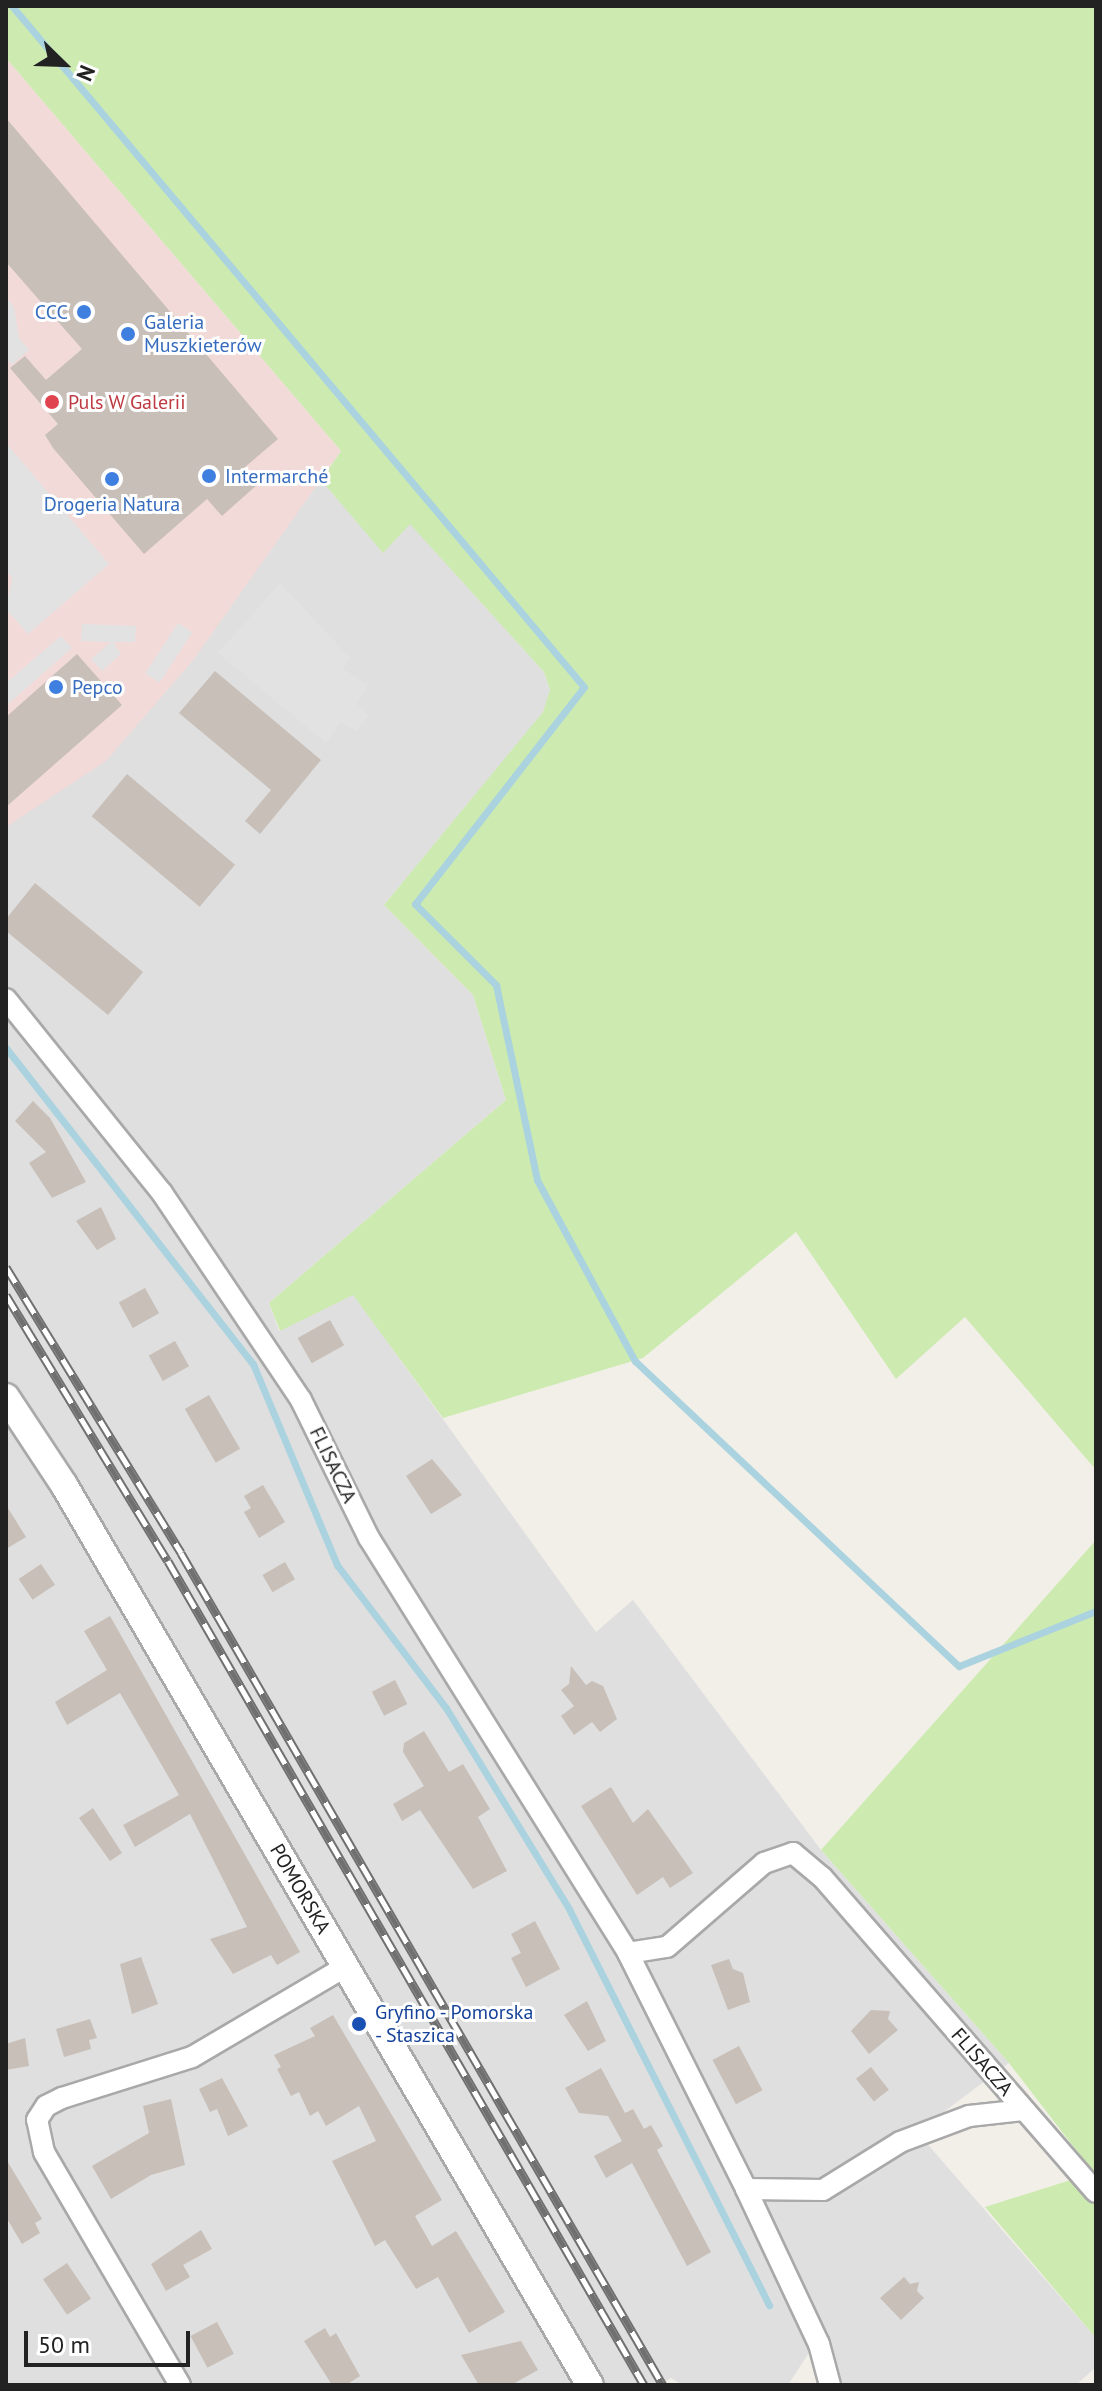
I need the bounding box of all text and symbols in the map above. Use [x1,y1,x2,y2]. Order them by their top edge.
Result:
north arrow [24,24,104,104]
text: N [70,61,102,86]
place label: CCC [35,300,68,324]
marker: CCC [75,303,93,321]
place label: Galeria Muszkieterów [144,310,262,357]
marker: Galeria Muszkieterów [119,325,137,343]
place label: Puls W Galerii [68,390,186,414]
marker: Puls W Galerii [43,393,61,411]
place label: Intermarché [225,464,328,488]
marker: Intermarché [200,467,218,485]
marker: Drogeria Natura [103,470,121,488]
place label: Drogeria Natura [44,492,180,516]
place label: Pepco [72,675,123,699]
marker: Pepco [47,678,65,696]
street label: FLISACZA [304,1423,362,1507]
street label: POMORSKA [265,1840,335,1938]
place label: Gryfino - Pomorska - Staszica [375,2000,537,2047]
marker: Gryfino - Pomorska - Staszica [350,2015,368,2033]
street label: FLISACZA [946,2023,1018,2101]
scale bar [28,2315,194,2365]
text: 50 m [38,2329,90,2360]

